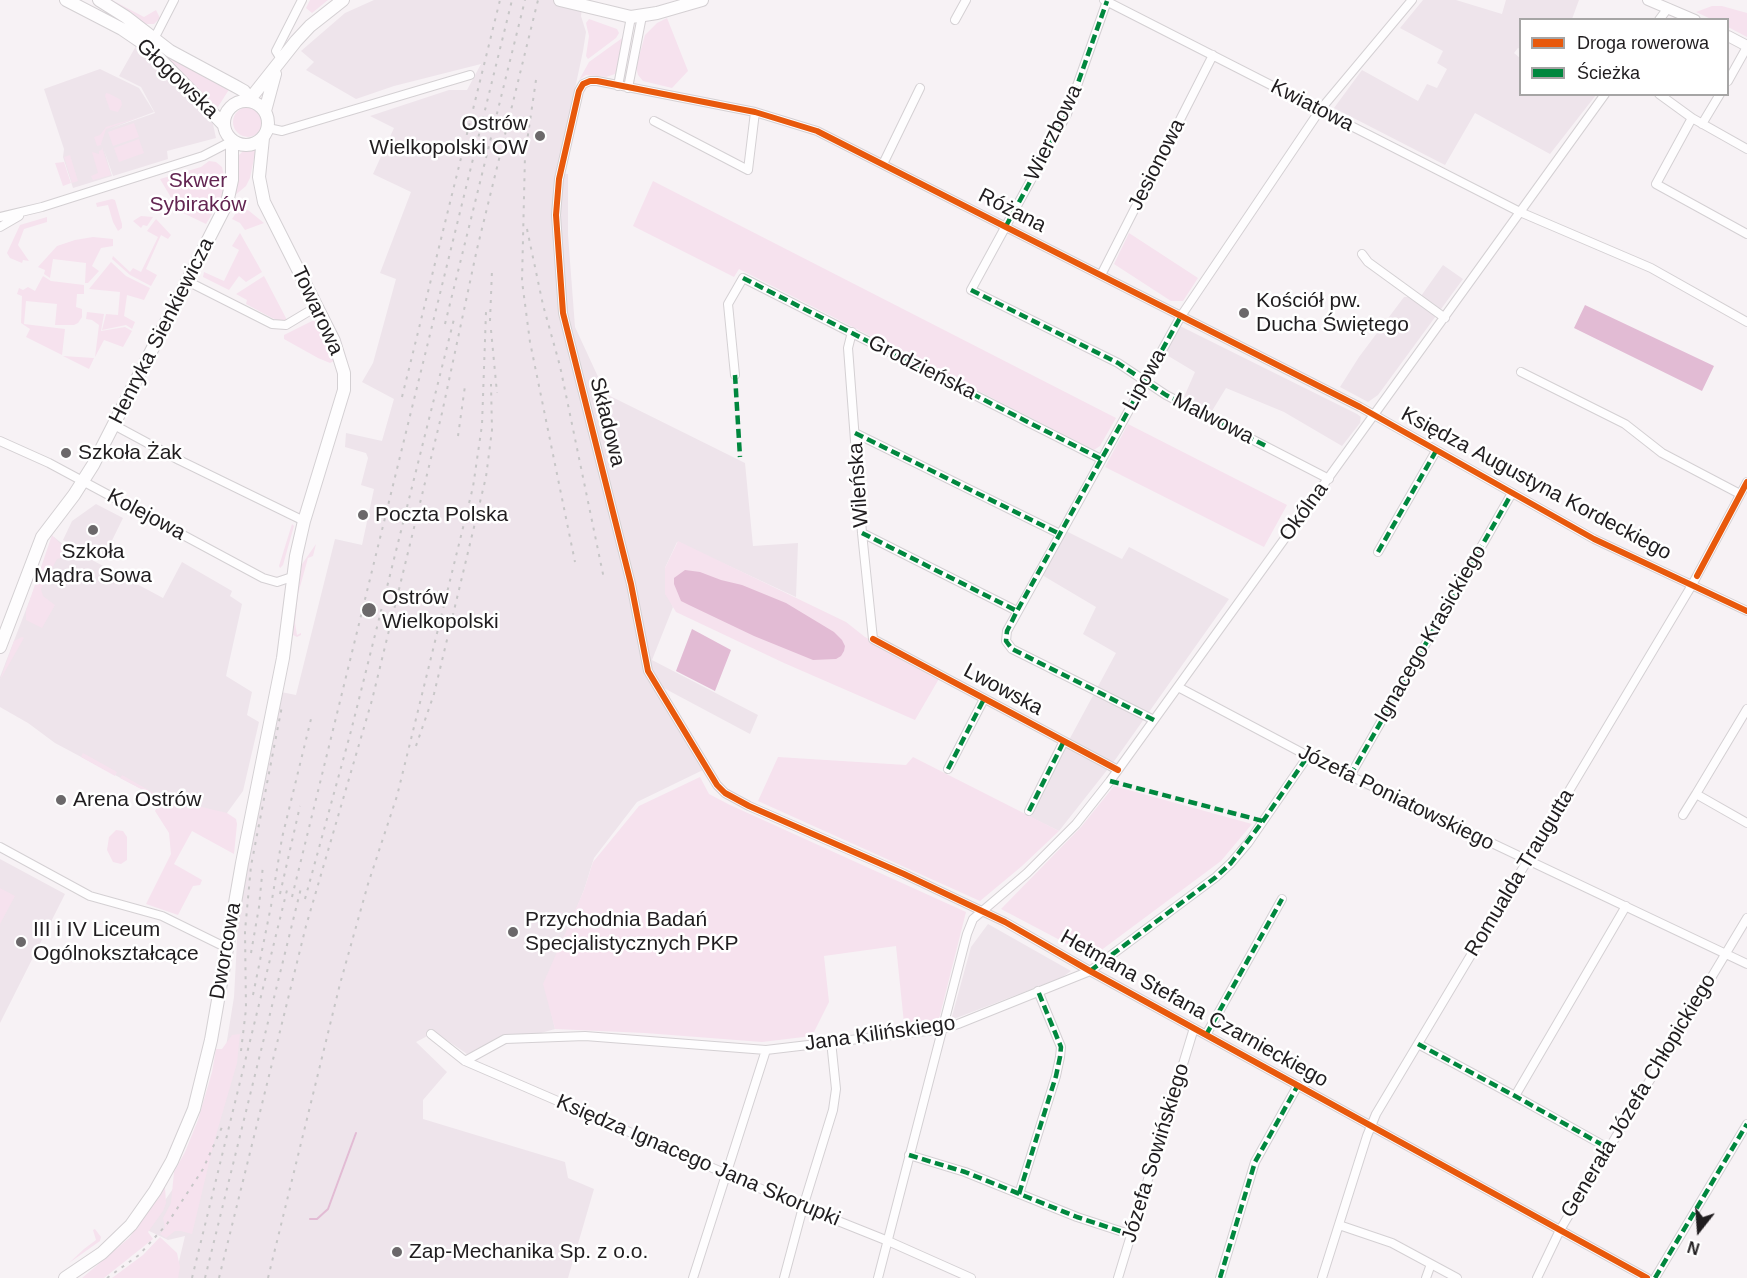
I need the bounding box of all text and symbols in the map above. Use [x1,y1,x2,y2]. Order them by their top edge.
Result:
legend [1519,18,1729,96]
text: Droga rowerowa [1577,33,1709,53]
street label: Głogowska [131,34,223,124]
text: Ścieżka [1577,63,1640,83]
street label: Kwiatowa [1266,74,1358,138]
street label: Wierzbowa [1020,81,1088,185]
place label: Ostrów Wielkopolski OW [369,111,528,161]
street label: Jesionowa [1123,115,1191,215]
marker: Ostrów Wielkopolski OW [533,129,547,143]
park label: Skwer Sybiraków [150,168,246,218]
street label: Różana [974,183,1050,239]
street label: Henryka Sienkiewicza [104,234,220,428]
street label: Towarowa [286,263,348,359]
place label: Kościół pw. Ducha Świętego [1256,288,1409,338]
marker: Kościół pw. Ducha Świętego [1237,306,1251,320]
street label: Grodzieńska [864,330,980,406]
street label: Lipowa [1118,345,1172,415]
street label: Składowa [584,375,630,469]
street label: Malwowa [1168,388,1258,450]
street label: Księdza Augustyna Kordeckiego [1397,402,1675,566]
place label: Szkoła Żak [78,440,182,466]
street label: Wileńska [843,442,875,528]
marker: Szkoła Żak [59,446,73,460]
street label: Okólna [1274,478,1334,546]
street label: Kolejowa [102,484,190,546]
place label: Poczta Polska [375,502,508,528]
marker: Poczta Polska [356,508,370,522]
marker: Szkoła Mądra Sowa [86,523,100,537]
place label: Szkoła Mądra Sowa [34,539,152,589]
street label: Ignacego Krasickiego [1370,541,1492,727]
place label: Ostrów Wielkopolski [382,585,499,635]
marker: Ostrów Wielkopolski [360,601,378,619]
street label: Lwowska [959,659,1047,721]
street label: Józefa Poniatowskiego [1294,740,1498,856]
street label: Romualda Traugutta [1460,785,1580,961]
place label: Arena Ostrów [73,787,201,813]
marker: Arena Ostrów [54,793,68,807]
street label: Dworcowa [205,901,247,1001]
place label: Przychodnia Badań Specjalistycznych PKP [525,907,739,957]
place label: III i IV Liceum Ogólnokształcące [33,917,199,967]
marker: Przychodnia Badań Specjalistycznych PKP [506,925,520,939]
street label: Hetmana Stefana Czarnieckiego [1056,925,1332,1093]
marker: III i IV Liceum Ogólnokształcące [14,935,28,949]
street label: Generała Józefa Chłopickiego [1556,969,1722,1223]
street label: Jana Kilińskiego [803,1011,957,1057]
street label: Józefa Sowińskiego [1117,1061,1195,1245]
street label: Księdza Ignacego Jana Skorupki [552,1090,844,1232]
north arrow [1669,1200,1729,1260]
text: N [1686,1238,1702,1258]
place label: Zap-Mechanika Sp. z o.o. [409,1239,648,1265]
marker: Zap-Mechanika Sp. z o.o. [390,1245,404,1259]

